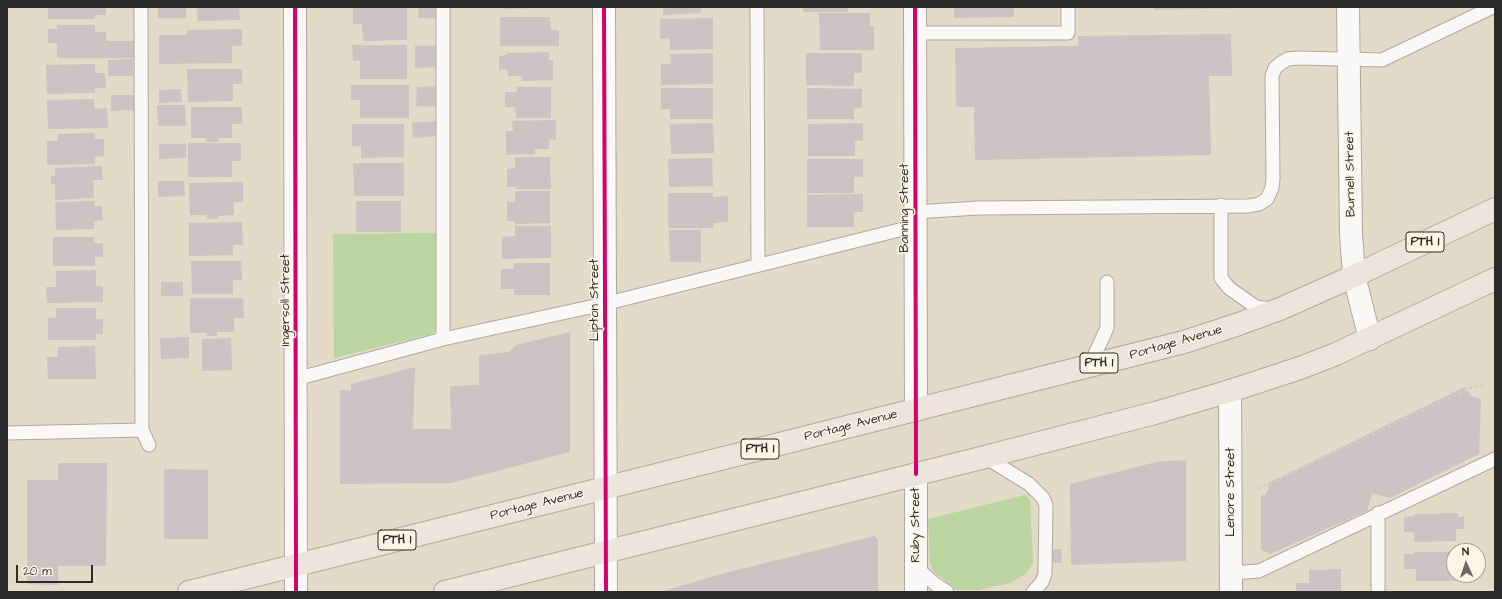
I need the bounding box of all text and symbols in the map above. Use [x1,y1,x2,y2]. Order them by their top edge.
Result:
street label: Burnell Street [1342,131,1360,217]
street label: Banning Street [897,163,913,253]
road number: PTH 1 [1406,232,1444,252]
street label: Ingersoll Street [278,254,294,346]
street label: Lipton Street [587,259,603,341]
street label: Portage Avenue [1128,322,1224,364]
road number: PTH 1 [1080,353,1118,373]
street label: Portage Avenue [803,407,899,445]
road number: PTH 1 [741,439,779,459]
street label: Lenore Street [1223,447,1239,537]
street label: Portage Avenue [489,486,585,524]
street label: Ruby Street [908,487,924,563]
road number: PTH 1 [378,530,416,550]
north arrow [1446,543,1486,583]
text: N [1462,544,1469,559]
scale bar [18,557,95,583]
text: 20 m [23,563,52,580]

